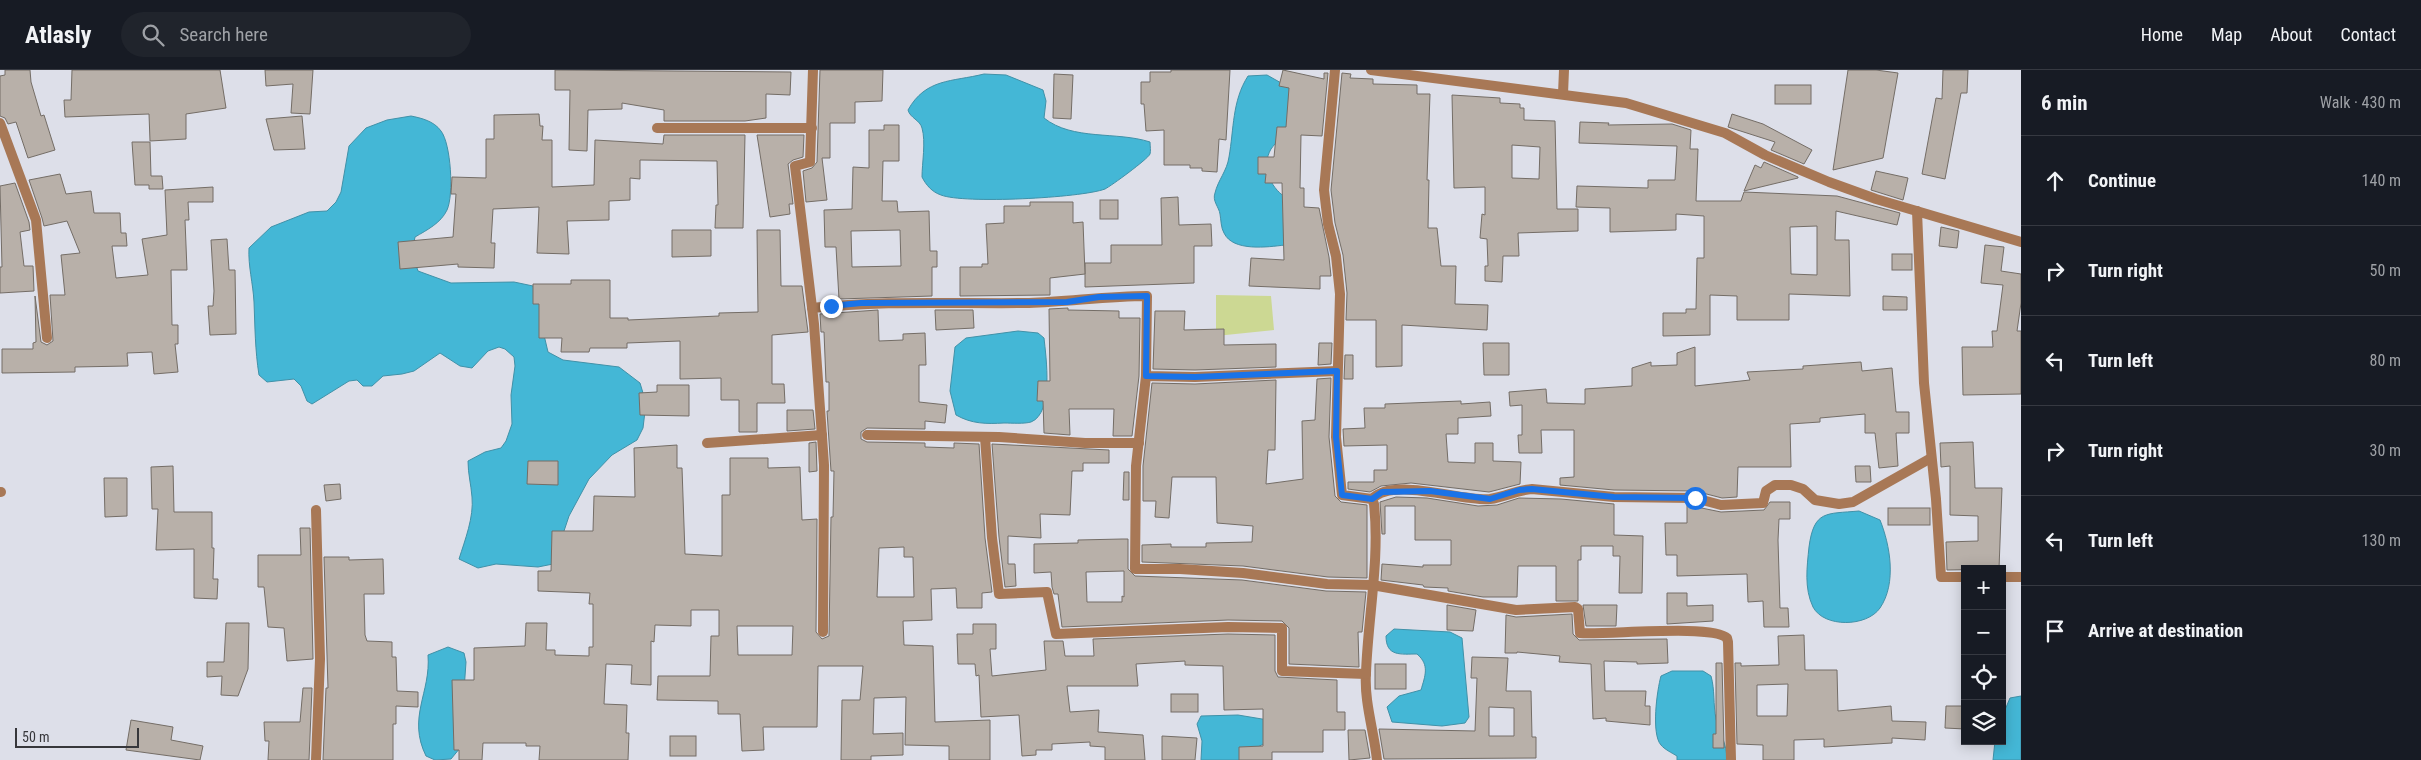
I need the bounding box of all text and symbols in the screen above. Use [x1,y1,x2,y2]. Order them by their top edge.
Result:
search box [121,12,471,57]
text: Atlasly [25,21,91,49]
icon: search [139,21,167,49]
text: Search here [179,23,268,46]
text: Home [2141,24,2183,45]
text: Map [2211,24,2242,45]
text: About [2270,24,2312,45]
text: Contact [2340,24,2396,45]
text: 6 min [2041,91,2088,115]
text: Walk · 430 m [2320,93,2401,112]
icon: ahead [2041,167,2069,195]
text: Continue [2088,169,2156,192]
text: 140 m [2362,171,2401,190]
icon: right [2041,257,2069,285]
text: Turn right [2088,259,2163,282]
text: 50 m [2369,261,2401,280]
route end [820,295,843,318]
icon: left [2041,347,2069,375]
text: Turn left [2088,349,2153,372]
text: 80 m [2369,351,2401,370]
icon: right [2041,437,2069,465]
text: Turn right [2088,439,2163,462]
text: 30 m [2369,441,2401,460]
route start [1684,487,1707,510]
icon: left [2041,527,2069,555]
text: Turn left [2088,529,2153,552]
text: 130 m [2362,531,2401,550]
map controls [1961,565,2006,745]
button: + [1961,565,2006,610]
button: − [1961,610,2006,655]
icon: arrive [2041,617,2069,645]
text: Arrive at destination [2088,619,2243,642]
button: locate [1961,655,2006,700]
button: layers [1961,700,2006,745]
scale bar [15,725,139,748]
text: 50 m [22,729,50,745]

